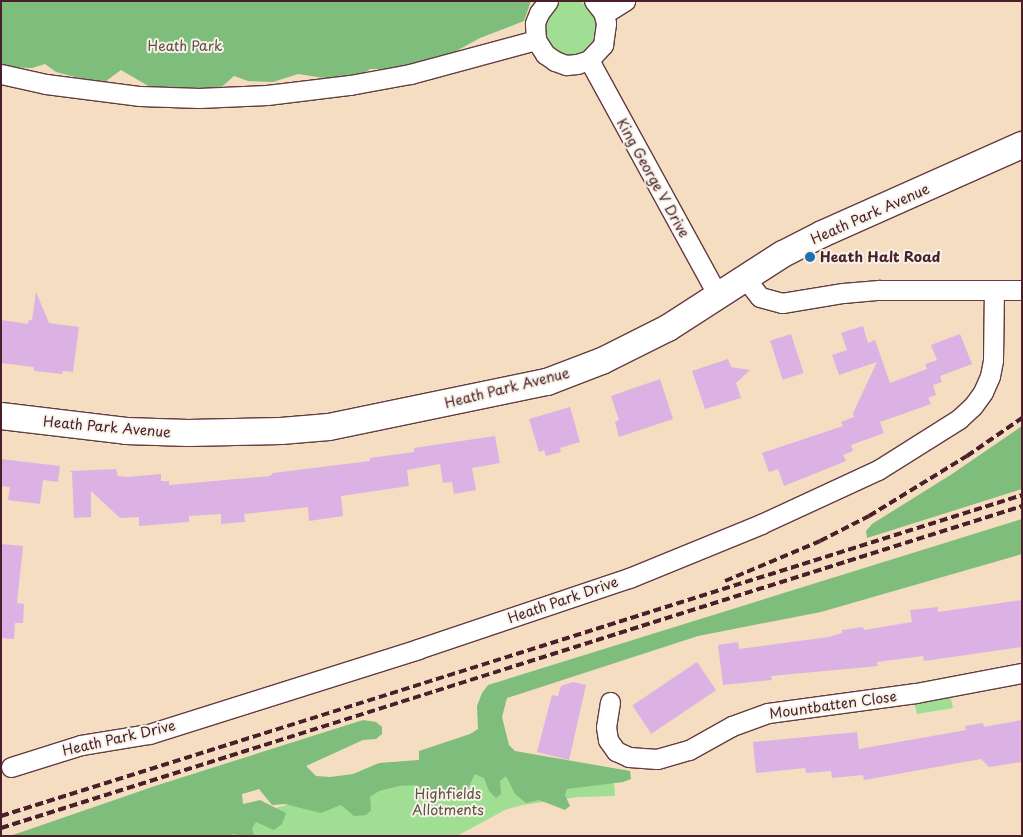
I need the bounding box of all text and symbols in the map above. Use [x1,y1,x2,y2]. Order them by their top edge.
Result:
park label: Heath Park [147,38,223,54]
street label: King George V Drive [612,114,694,242]
street label: Heath Park Avenue [808,180,932,248]
place label: Heath Halt Road [820,249,940,265]
marker: Heath Halt Road [804,251,816,263]
street label: Heath Park Avenue [442,364,572,412]
street label: Heath Park Avenue [42,413,172,441]
street label: Heath Park Drive [505,573,621,627]
street label: Mountbatten Close [768,688,898,722]
street label: Heath Park Drive [60,717,178,759]
park label: Highfields Allotments [412,786,484,819]

